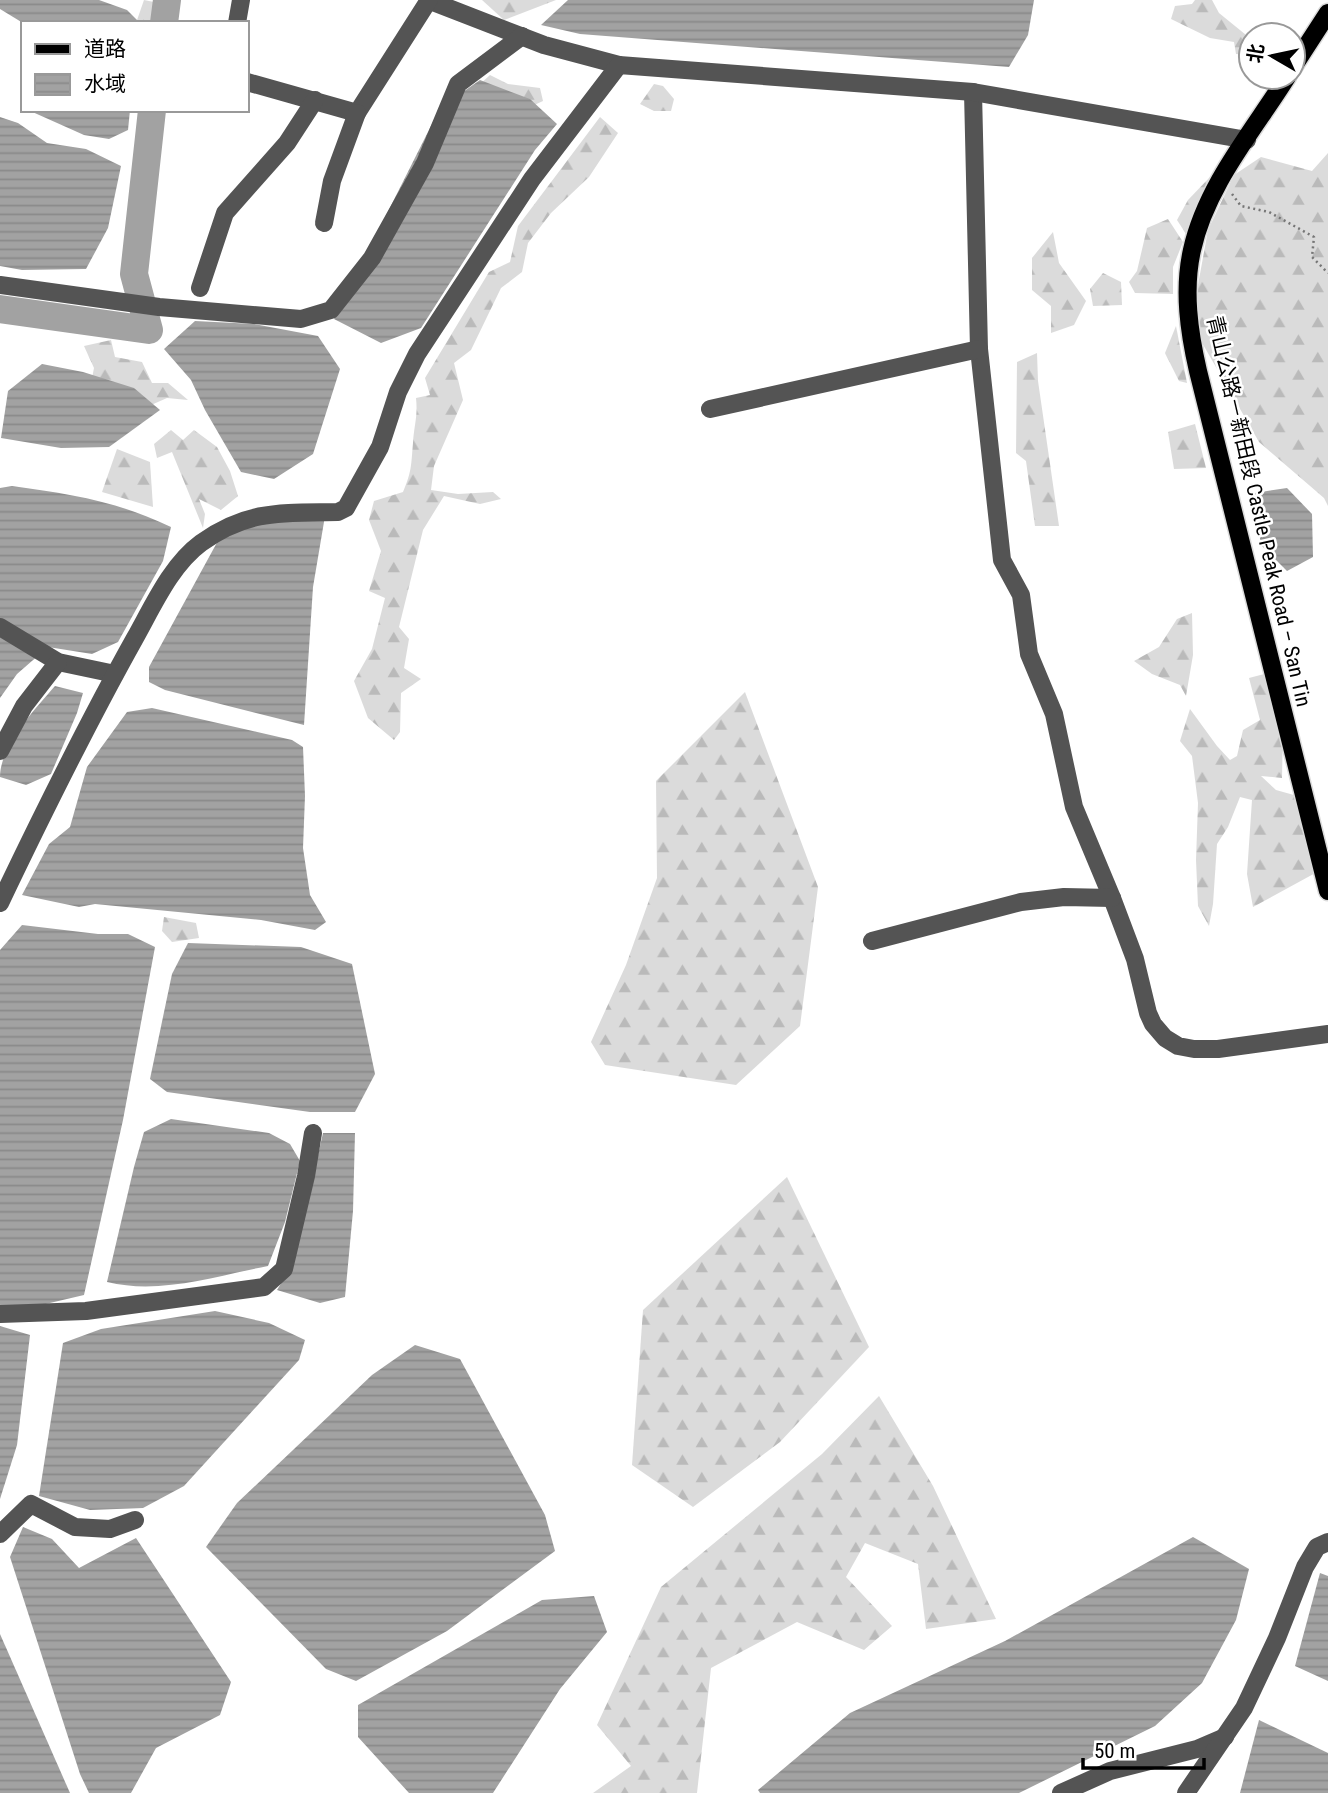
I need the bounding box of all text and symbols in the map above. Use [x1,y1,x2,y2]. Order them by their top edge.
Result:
legend [21,21,248,112]
north arrow [1237,21,1307,91]
text: 道路 [84,37,126,61]
text: 北 [1243,42,1269,65]
text: 水域 [84,72,126,96]
street label: 青山公路－新田段 Castle Peak Road – San Tin [1202,313,1316,709]
scale bar [1083,1727,1204,1771]
text: 50 m [1094,1739,1135,1763]

